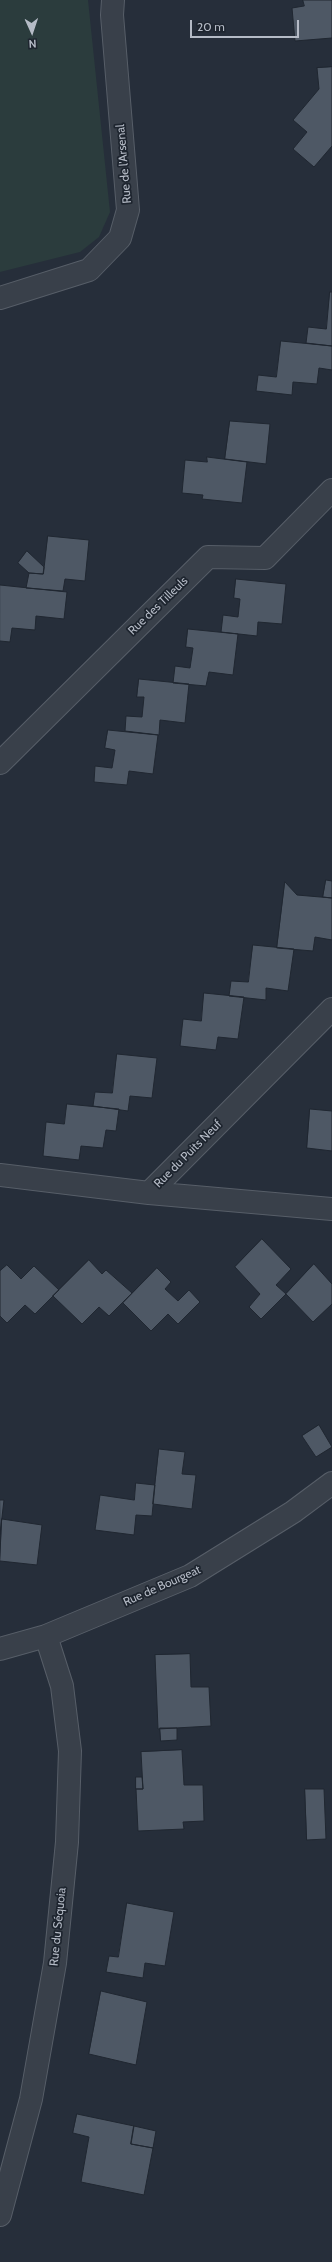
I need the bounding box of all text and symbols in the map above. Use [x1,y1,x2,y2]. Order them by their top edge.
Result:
north arrow [12,12,52,52]
scale bar [192,12,301,38]
text: 20 m [197,19,225,34]
text: N [28,37,37,51]
street label: Rue de l'Arsenal [113,124,135,204]
street label: Rue des Tilleuls [125,574,191,638]
street label: Rue du Puits Neuf [151,1117,225,1191]
street label: Rue de Bourgeat [121,1562,203,1610]
street label: Rue du Séquoia [47,1887,69,1967]

